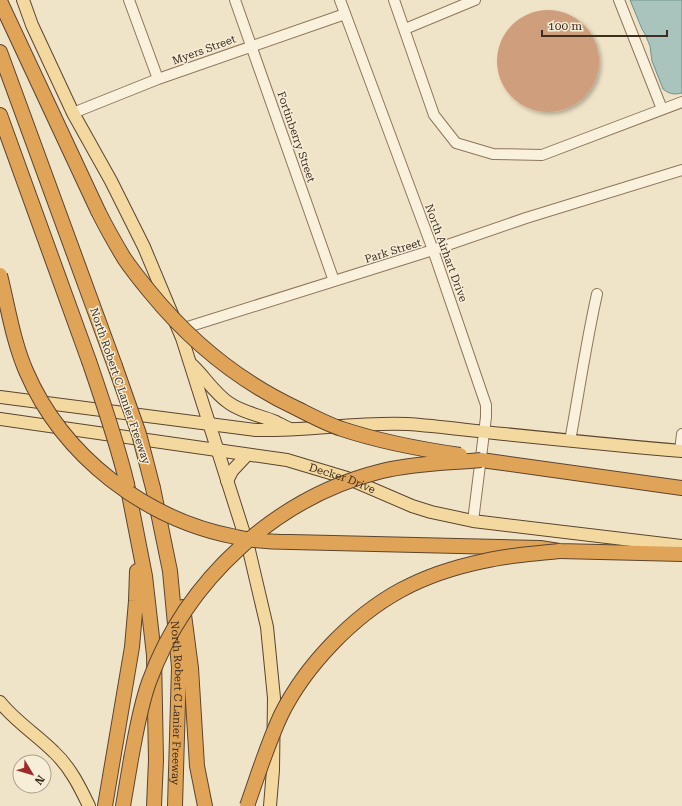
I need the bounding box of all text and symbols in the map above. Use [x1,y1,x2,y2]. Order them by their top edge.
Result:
scale bar [542,12,667,38]
text: 100 m [548,19,582,33]
street label: Myers Street [170,32,238,68]
street label: Fortinberry Street [274,90,318,184]
street label: North Airhart Drive [422,202,470,304]
street label: Park Street [363,236,423,266]
street label: North Robert C Lanier Freeway [87,306,153,466]
street label: Decker Drive [307,460,377,496]
street label: North Robert C Lanier Freeway [168,620,186,786]
north arrow [12,754,52,794]
text: N [31,773,47,788]

